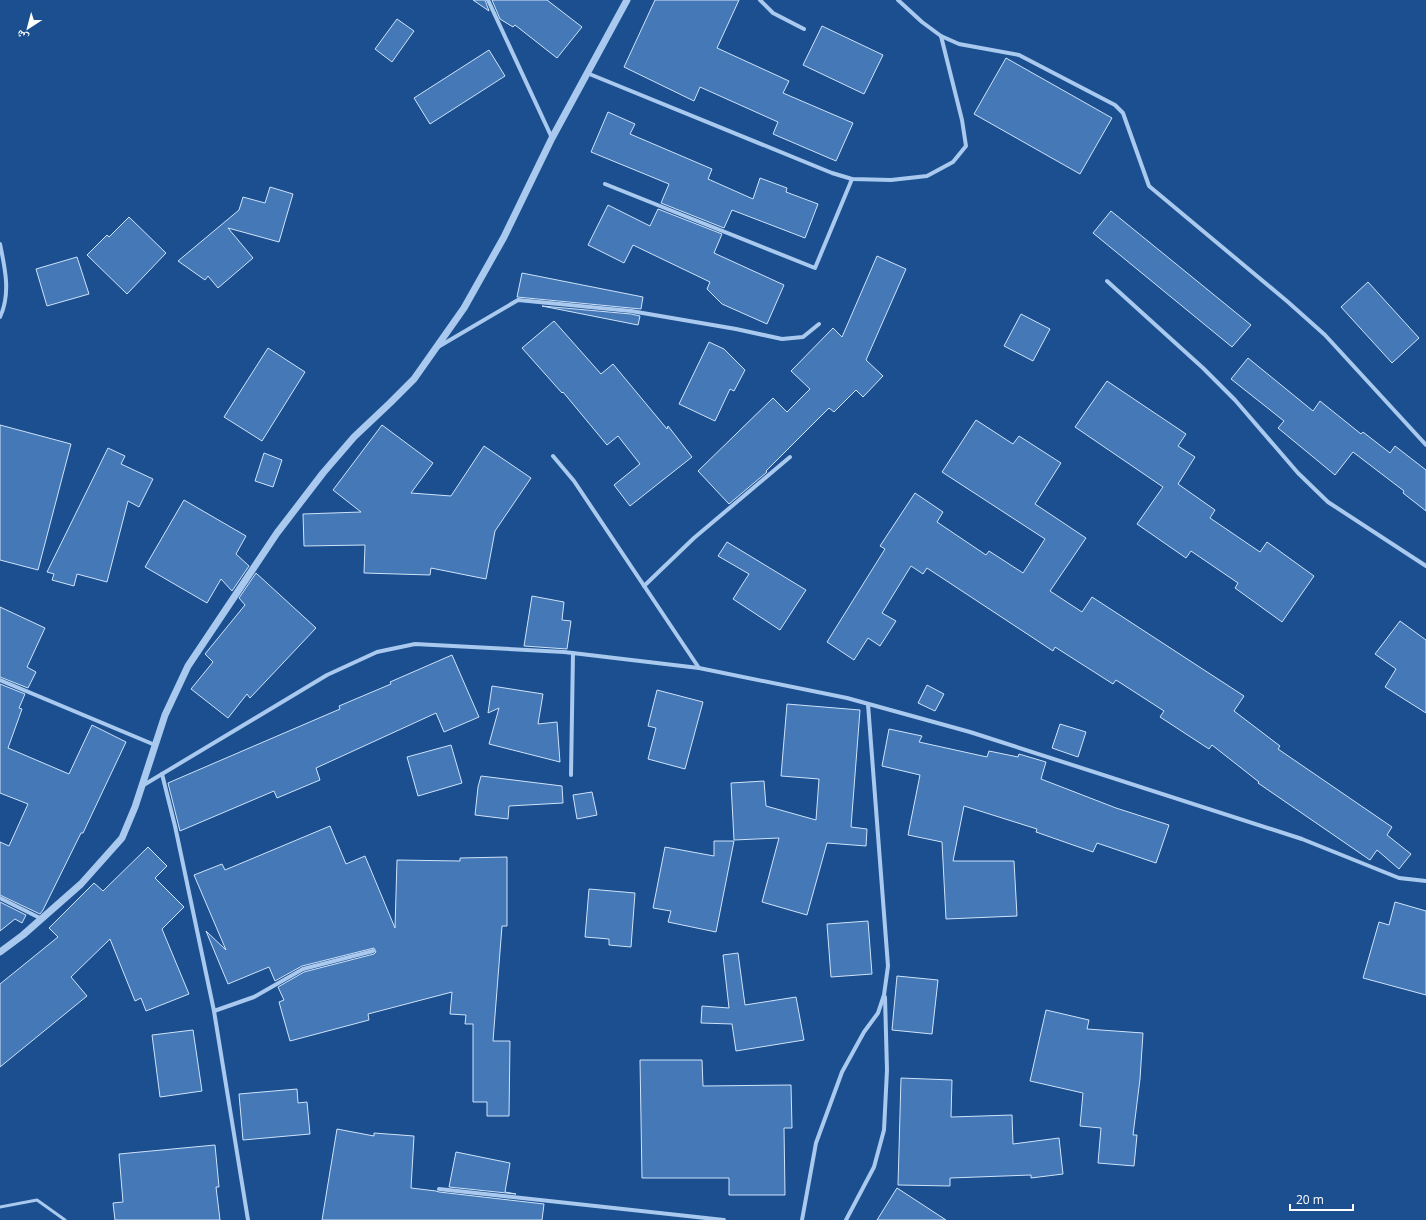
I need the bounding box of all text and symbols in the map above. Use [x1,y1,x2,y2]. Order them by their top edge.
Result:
north arrow [8,8,48,48]
text: ش [12,26,32,46]
scale bar [1290,1186,1353,1212]
text: 20 m [1296,1191,1324,1208]

